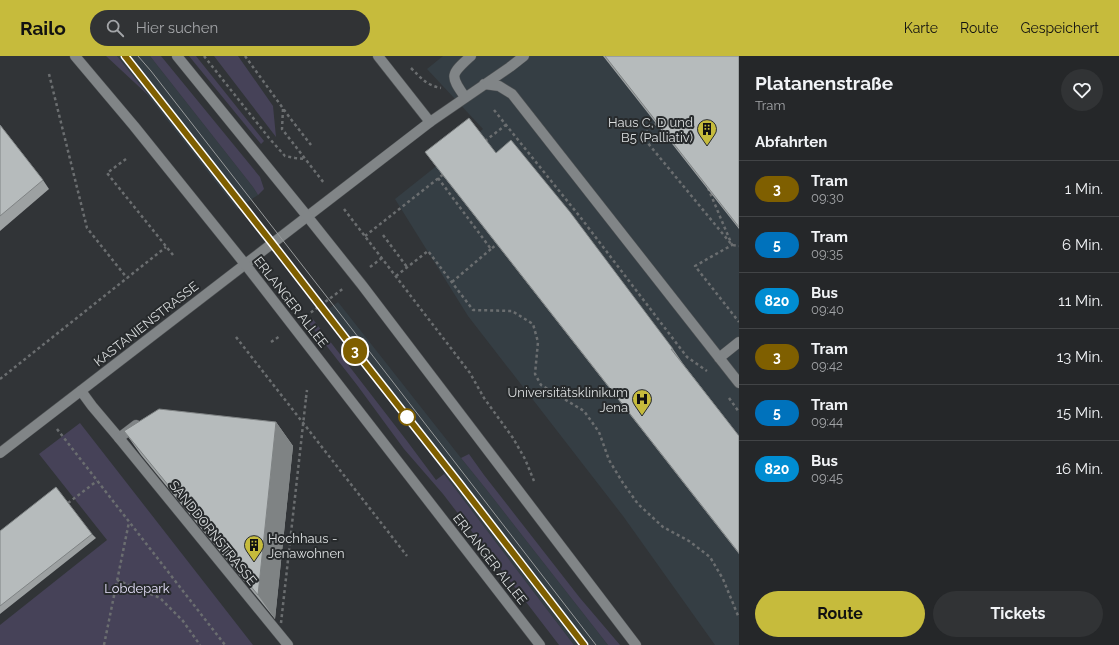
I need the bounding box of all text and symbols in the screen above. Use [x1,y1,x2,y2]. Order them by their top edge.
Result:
search box [90,10,370,46]
text: Railo [20,17,66,39]
icon: search [104,17,126,39]
text: Hier suchen [136,19,218,37]
text: Karte [904,20,938,36]
text: Route [960,20,998,36]
text: Gespeichert [1020,20,1099,36]
button: heart [1061,69,1103,111]
text: Platanenstraße [755,72,893,94]
text: Tram [755,98,785,113]
place label: Haus C, D und B5 (Palliativ) [608,115,693,145]
building icon: Haus C, D und B5 (Palliativ) [696,118,718,146]
text: Abfahrten [755,133,827,151]
text: Tram [811,172,848,190]
text: 1 Min. [1065,180,1103,198]
text: 3 [773,181,781,197]
text: 09:30 [811,190,844,205]
text: Tram [811,228,848,246]
text: 6 Min. [1062,236,1103,254]
text: 5 [773,237,781,253]
text: 09:35 [811,246,843,261]
street label: ERLANGER ALLEE [251,254,331,351]
street label: KASTANIENSTRASSE [91,278,201,369]
text: Bus [811,284,838,302]
text: 11 Min. [1058,292,1103,310]
text: 820 [765,293,789,309]
text: 09:40 [811,302,844,317]
line badge: 3 [342,338,368,364]
text: Tram [811,340,848,358]
text: 3 [351,343,359,359]
text: 13 Min. [1057,348,1103,366]
text: 3 [773,349,781,365]
text: 09:42 [811,358,843,373]
place label: Universitätsklinikum Jena [508,385,628,415]
hospital icon: Universitätsklinikum Jena [631,388,653,416]
text: Tram [811,396,848,414]
text: 15 Min. [1057,404,1103,422]
text: 5 [773,405,781,421]
unlabelled marker [398,408,416,426]
text: 09:44 [811,414,843,429]
text: Bus [811,452,838,470]
text: 16 Min. [1056,460,1103,478]
text: 820 [765,461,789,477]
text: 09:45 [811,470,843,485]
street label: SANDDORNSTRASSE [166,478,260,588]
street label: ERLANGER ALLEE [450,511,530,608]
place label: Hochhaus - Jenawohnen [268,531,345,561]
building icon: Hochhaus - Jenawohnen [243,534,265,562]
park label: Lobdepark [104,581,170,596]
button: Route [755,591,925,637]
button: Tickets [933,591,1103,637]

